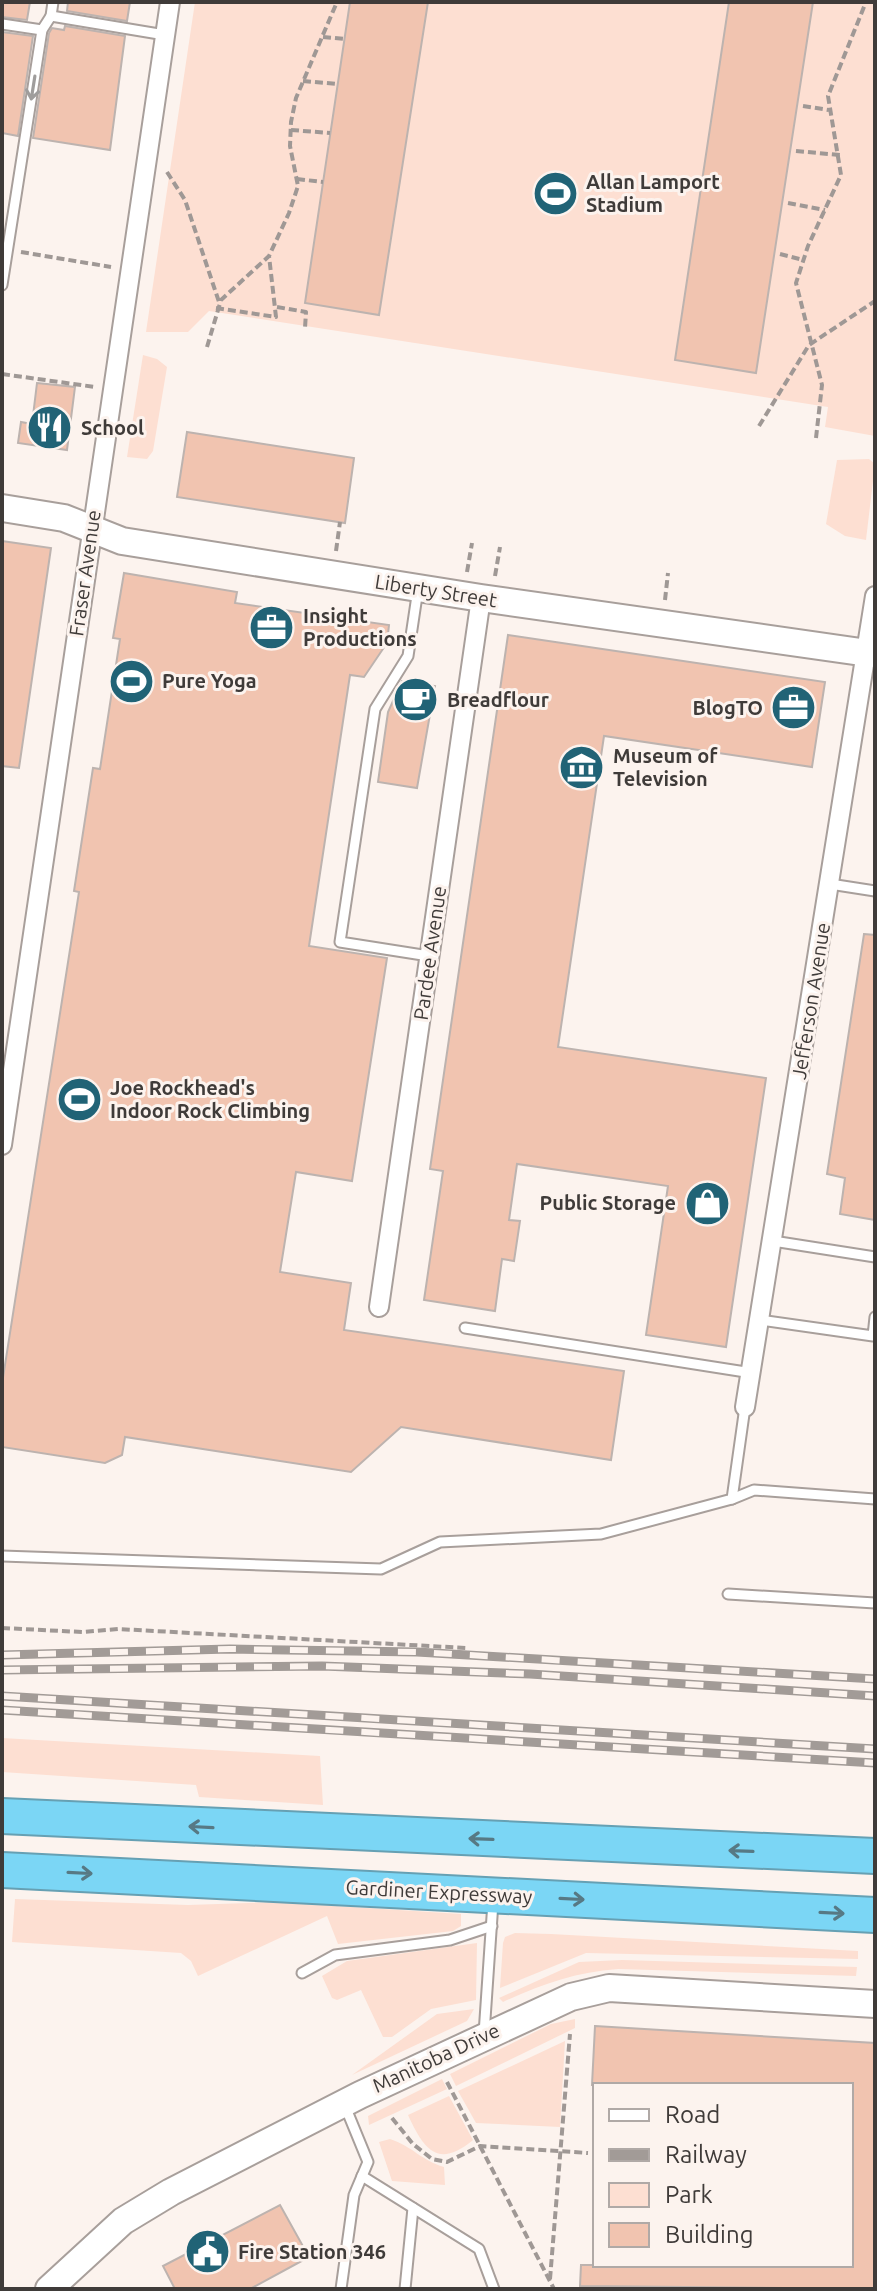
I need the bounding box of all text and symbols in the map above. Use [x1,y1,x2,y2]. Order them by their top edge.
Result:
one-way arrow [25,75,40,100]
sports icon: Allan Lamport Stadium [531,169,579,217]
place label: Allan Lamport Stadium [586,170,720,216]
restaurant icon: School [26,404,74,452]
place label: School [81,416,144,439]
street label: Fraser Avenue [64,508,105,638]
street label: Liberty Street [373,570,499,612]
office icon: Insight Productions [248,603,296,651]
place label: Insight Productions [303,604,417,650]
sports icon: Pure Yoga [107,657,155,705]
place label: Pure Yoga [162,669,257,692]
cafe icon: Breadflour [392,676,440,724]
office icon: BlogTO [770,684,818,732]
place label: Breadflour [447,688,550,711]
place label: BlogTO [693,696,763,719]
museum icon: Museum of Television [558,744,606,792]
place label: Museum of Television [613,744,718,790]
street label: Pardee Avenue [409,884,450,1022]
street label: Jefferson Avenue [787,921,834,1081]
sports icon: Joe Rockhead's Indoor Rock Climbing [55,1076,103,1124]
place label: Joe Rockhead's Indoor Rock Climbing [110,1076,310,1122]
shop icon: Public Storage [683,1179,731,1227]
place label: Public Storage [540,1191,676,1214]
one-way arrow [188,1819,215,1834]
one-way arrow [468,1832,495,1847]
one-way arrow [728,1843,755,1858]
one-way arrow [66,1866,93,1881]
street label: Gardiner Expressway [345,1875,533,1908]
one-way arrow [558,1892,585,1907]
one-way arrow [818,1906,845,1921]
street label: Manitoba Drive [369,2018,503,2097]
legend [593,2083,853,2267]
text: Road [665,2101,720,2128]
text: Railway [665,2141,747,2168]
text: Park [665,2181,713,2208]
text: Building [665,2221,753,2248]
public building icon: Fire Station 346 [183,2228,231,2276]
place label: Fire Station 346 [238,2240,386,2263]

